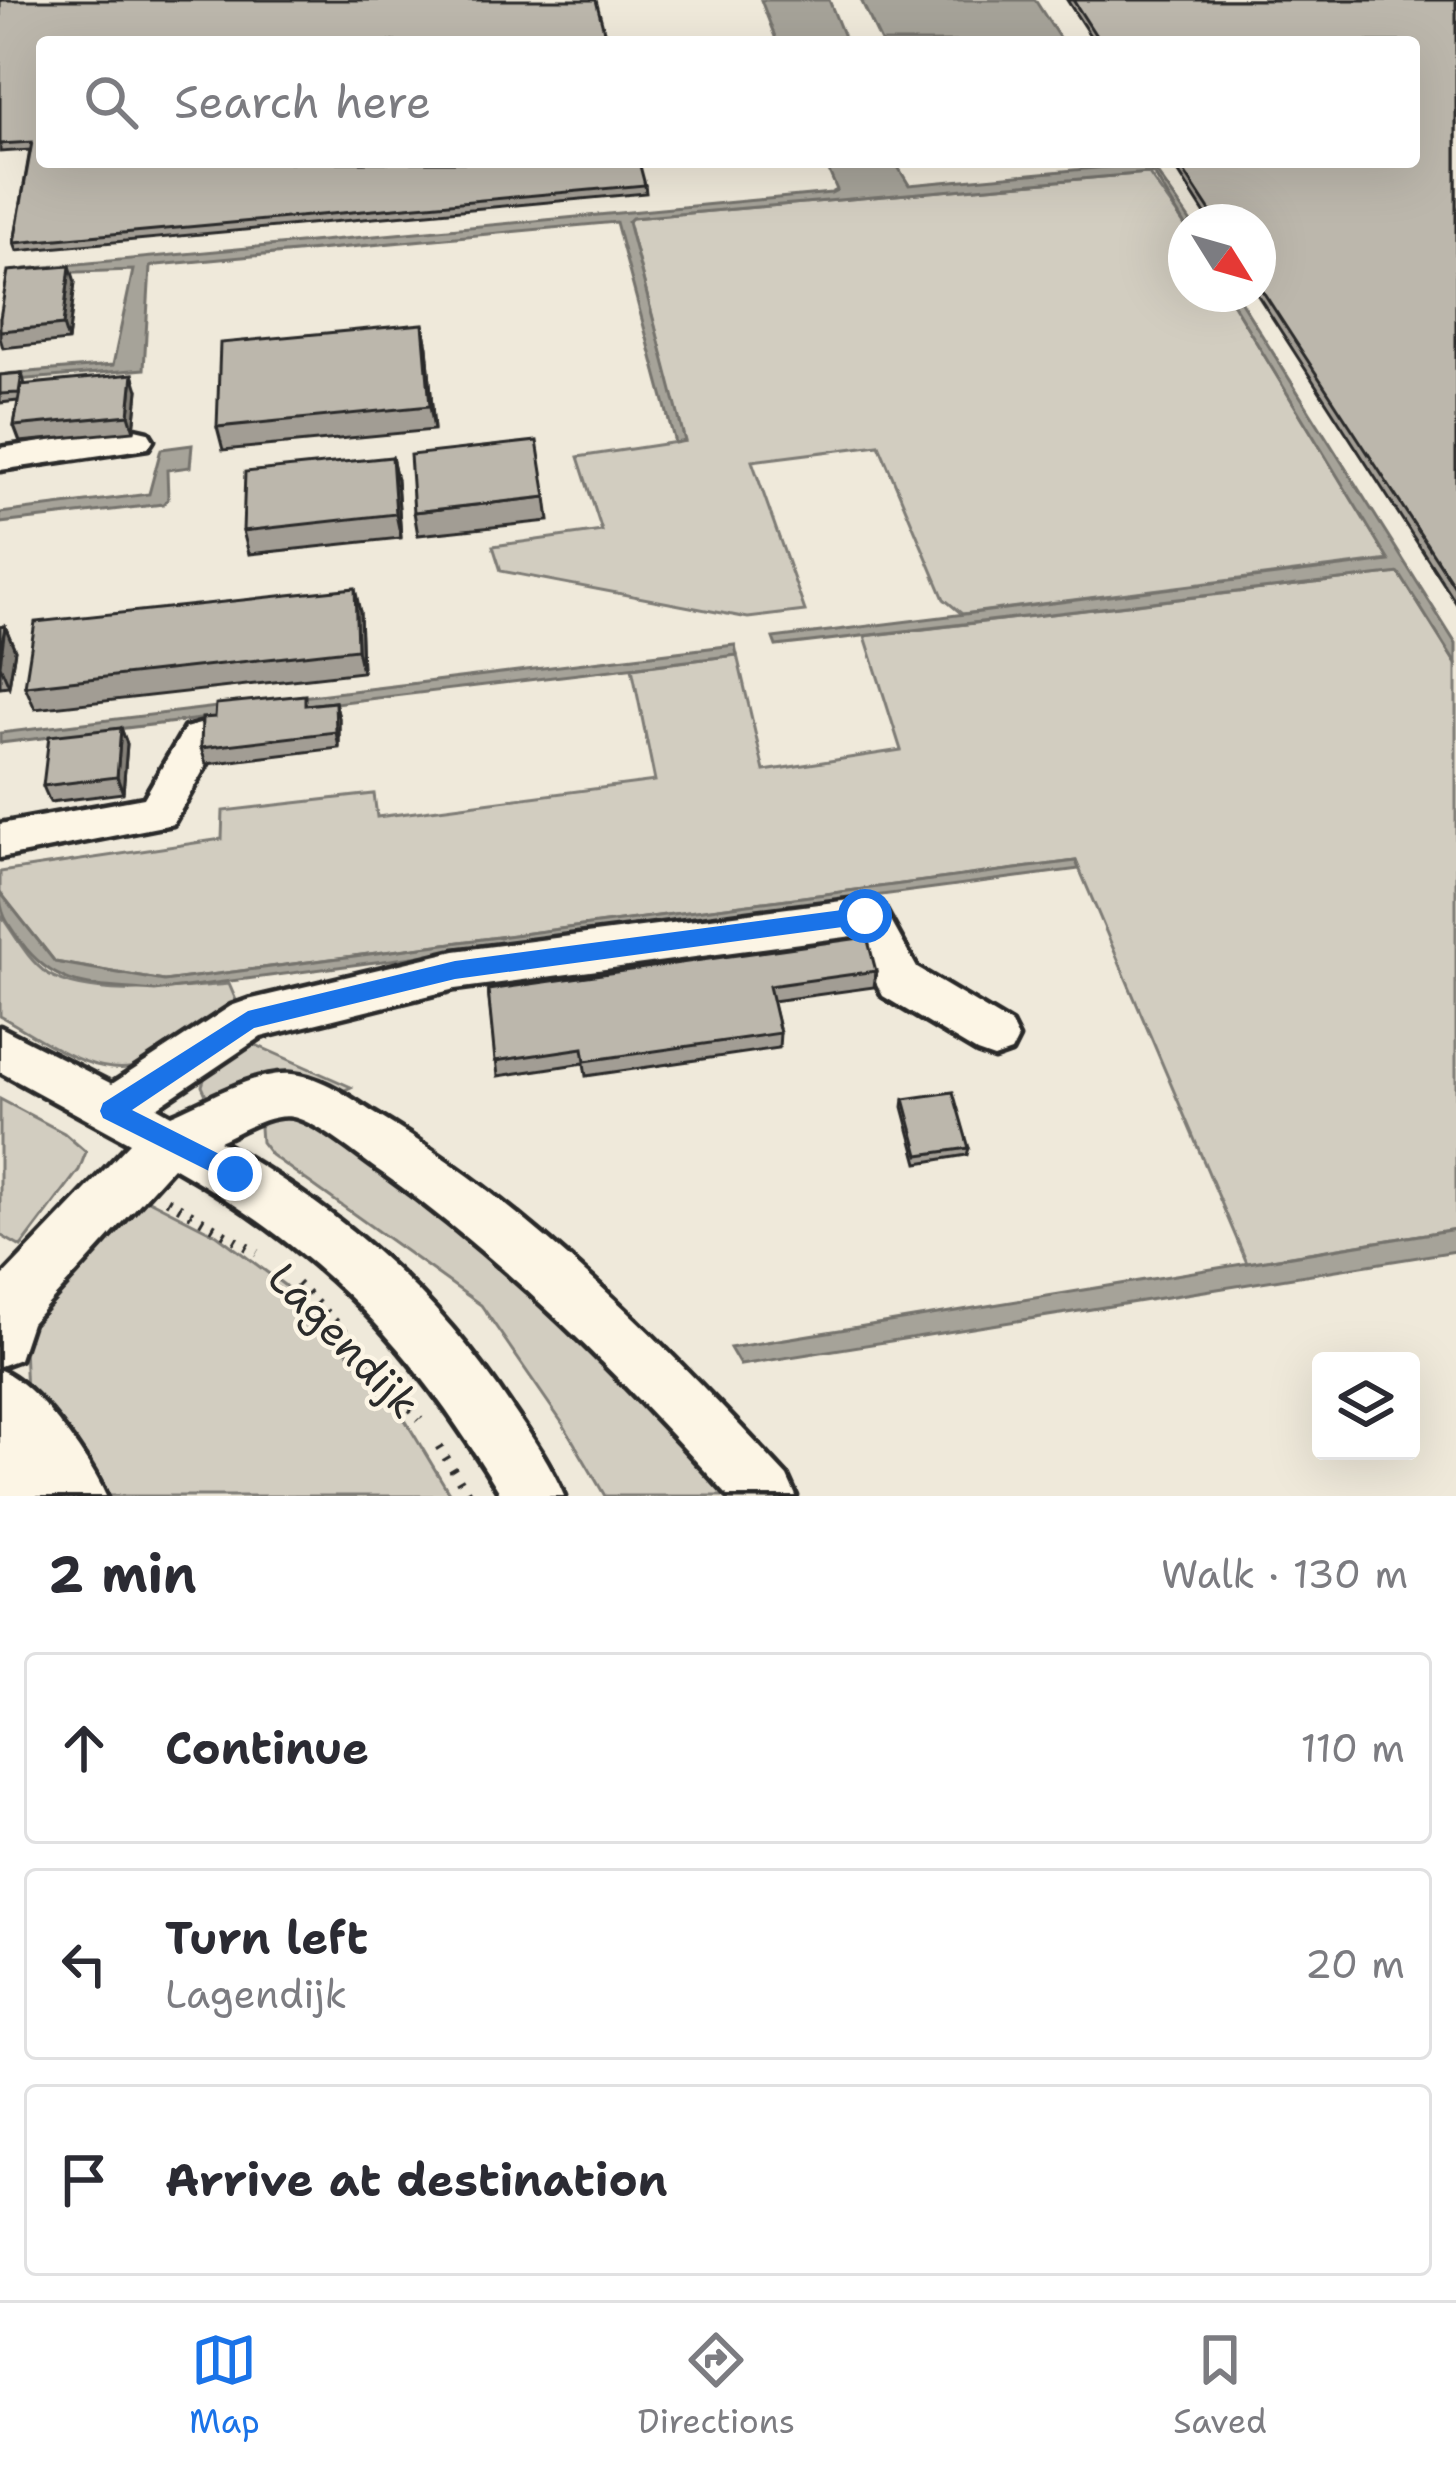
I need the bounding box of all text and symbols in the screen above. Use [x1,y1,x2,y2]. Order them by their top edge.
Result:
search box [36,36,1420,168]
icon: search [78,69,144,135]
text: Search here [174,72,431,132]
north arrow [1168,204,1276,312]
route start [838,889,892,943]
route end [208,1147,262,1201]
street label: Lagendijk [256,1250,432,1430]
map controls [1312,1352,1420,1460]
button: layers [1312,1352,1420,1460]
text: 2 min [48,1540,197,1608]
text: Walk · 130 m [1161,1548,1408,1600]
icon: ahead [51,1715,117,1781]
text: Continue [165,1718,369,1778]
text: 110 m [1301,1722,1405,1774]
text: Turn left [165,1908,368,1968]
icon: left [51,1931,117,1997]
text: 20 m [1305,1938,1405,1990]
text: Lagendijk [165,1968,347,2020]
icon: arrive [51,2147,117,2213]
text: Arrive at destination [165,2150,668,2210]
tab: Map [189,2327,260,2444]
tab: Directions [638,2327,795,2444]
tab: Saved [1173,2327,1267,2444]

